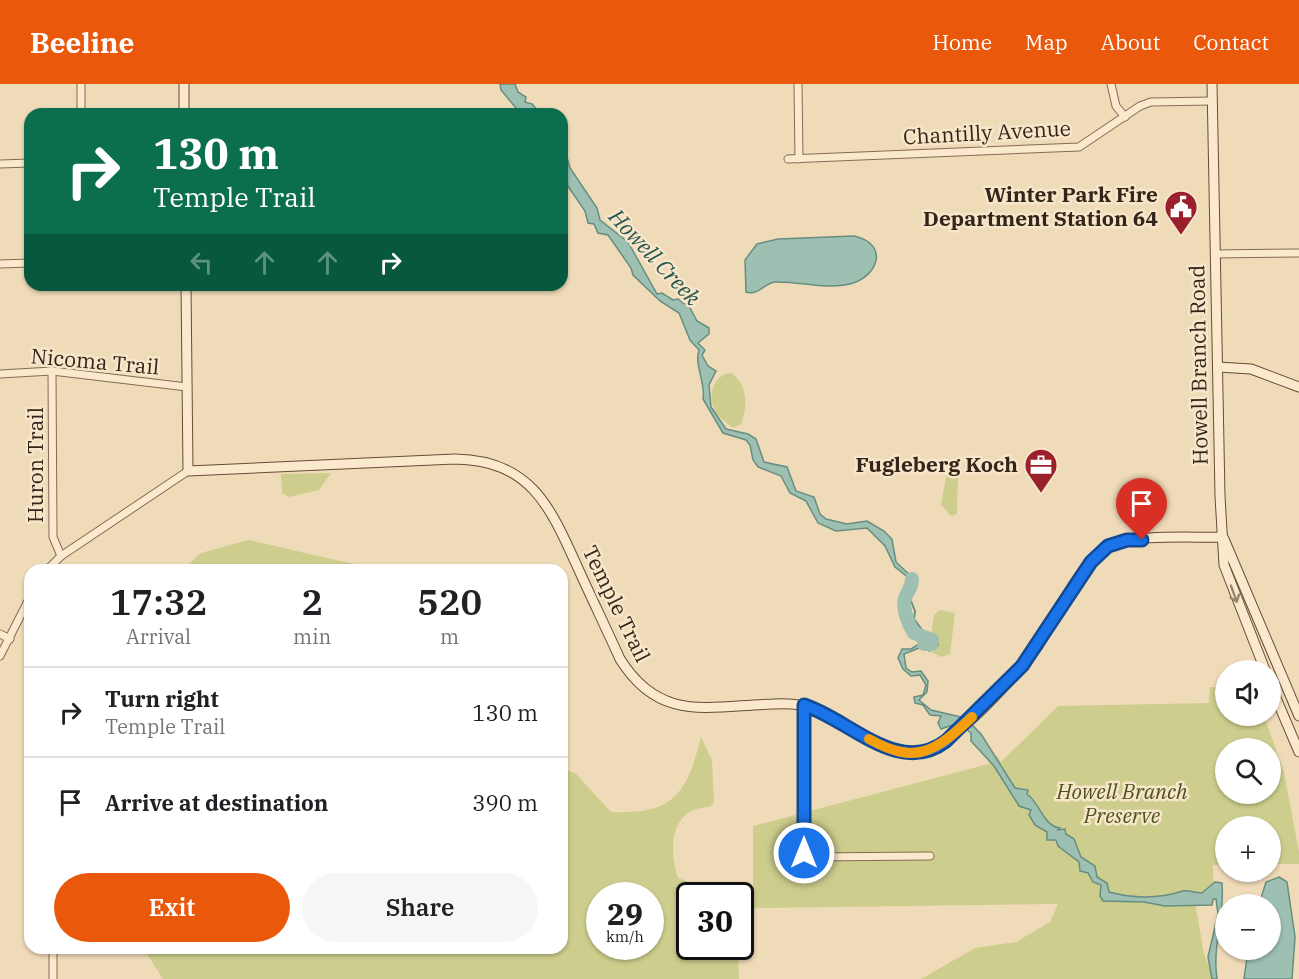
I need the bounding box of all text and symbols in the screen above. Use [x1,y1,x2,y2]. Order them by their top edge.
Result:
text: Beeline [30,24,134,61]
text: Home [932,28,992,56]
text: Map [1025,28,1068,56]
text: About [1101,28,1160,56]
text: Contact [1193,28,1269,56]
street label: Chantilly Avenue [902,114,1072,150]
text: 130 m [153,126,279,181]
icon: right [54,132,132,210]
text: Temple Trail [153,179,316,214]
place label: Winter Park Fire Department Station 64 [923,180,1158,232]
public building icon: Winter Park Fire Department Station 64 [1163,189,1199,236]
water label: Howell Creek [602,201,708,311]
icon: left [185,246,218,279]
icon: ahead [248,246,281,279]
icon: ahead [311,246,344,279]
icon: right [374,246,407,279]
street label: Howell Branch Road [1182,264,1214,465]
street label: Nicoma Trail [30,341,160,381]
street label: Huron Trail [21,407,49,523]
office icon: Fugleberg Koch [1023,447,1059,494]
place label: Fugleberg Koch [855,450,1018,478]
pin [1116,478,1167,540]
icon: arrive [1125,487,1158,520]
street label: Temple Trail [577,541,657,666]
text: 17:32 [110,578,207,625]
text: 2 [301,578,323,625]
text: 520 [417,578,482,625]
one-way arrow [1229,584,1240,603]
text: Arrival [126,623,191,650]
text: min [293,623,331,650]
text: m [440,623,459,650]
map controls [1215,660,1281,960]
button: sound [1215,660,1281,726]
text: Turn right [105,684,219,713]
icon: right [54,696,87,729]
text: 130 m [472,698,538,727]
text: Temple Trail [105,713,225,740]
button: search [1215,738,1281,804]
park label: Howell Branch Preserve [1055,777,1188,829]
icon: arrive [54,786,87,819]
text: Arrive at destination [105,788,328,817]
text: 390 m [472,788,538,817]
button: + [1215,816,1281,882]
position arrow [772,821,836,885]
button: Exit [54,873,290,942]
button: Share [302,873,538,942]
speed limit sign: 30 [676,882,754,960]
text: 29 [607,894,643,933]
button: − [1215,894,1281,960]
text: km/h [606,927,644,946]

